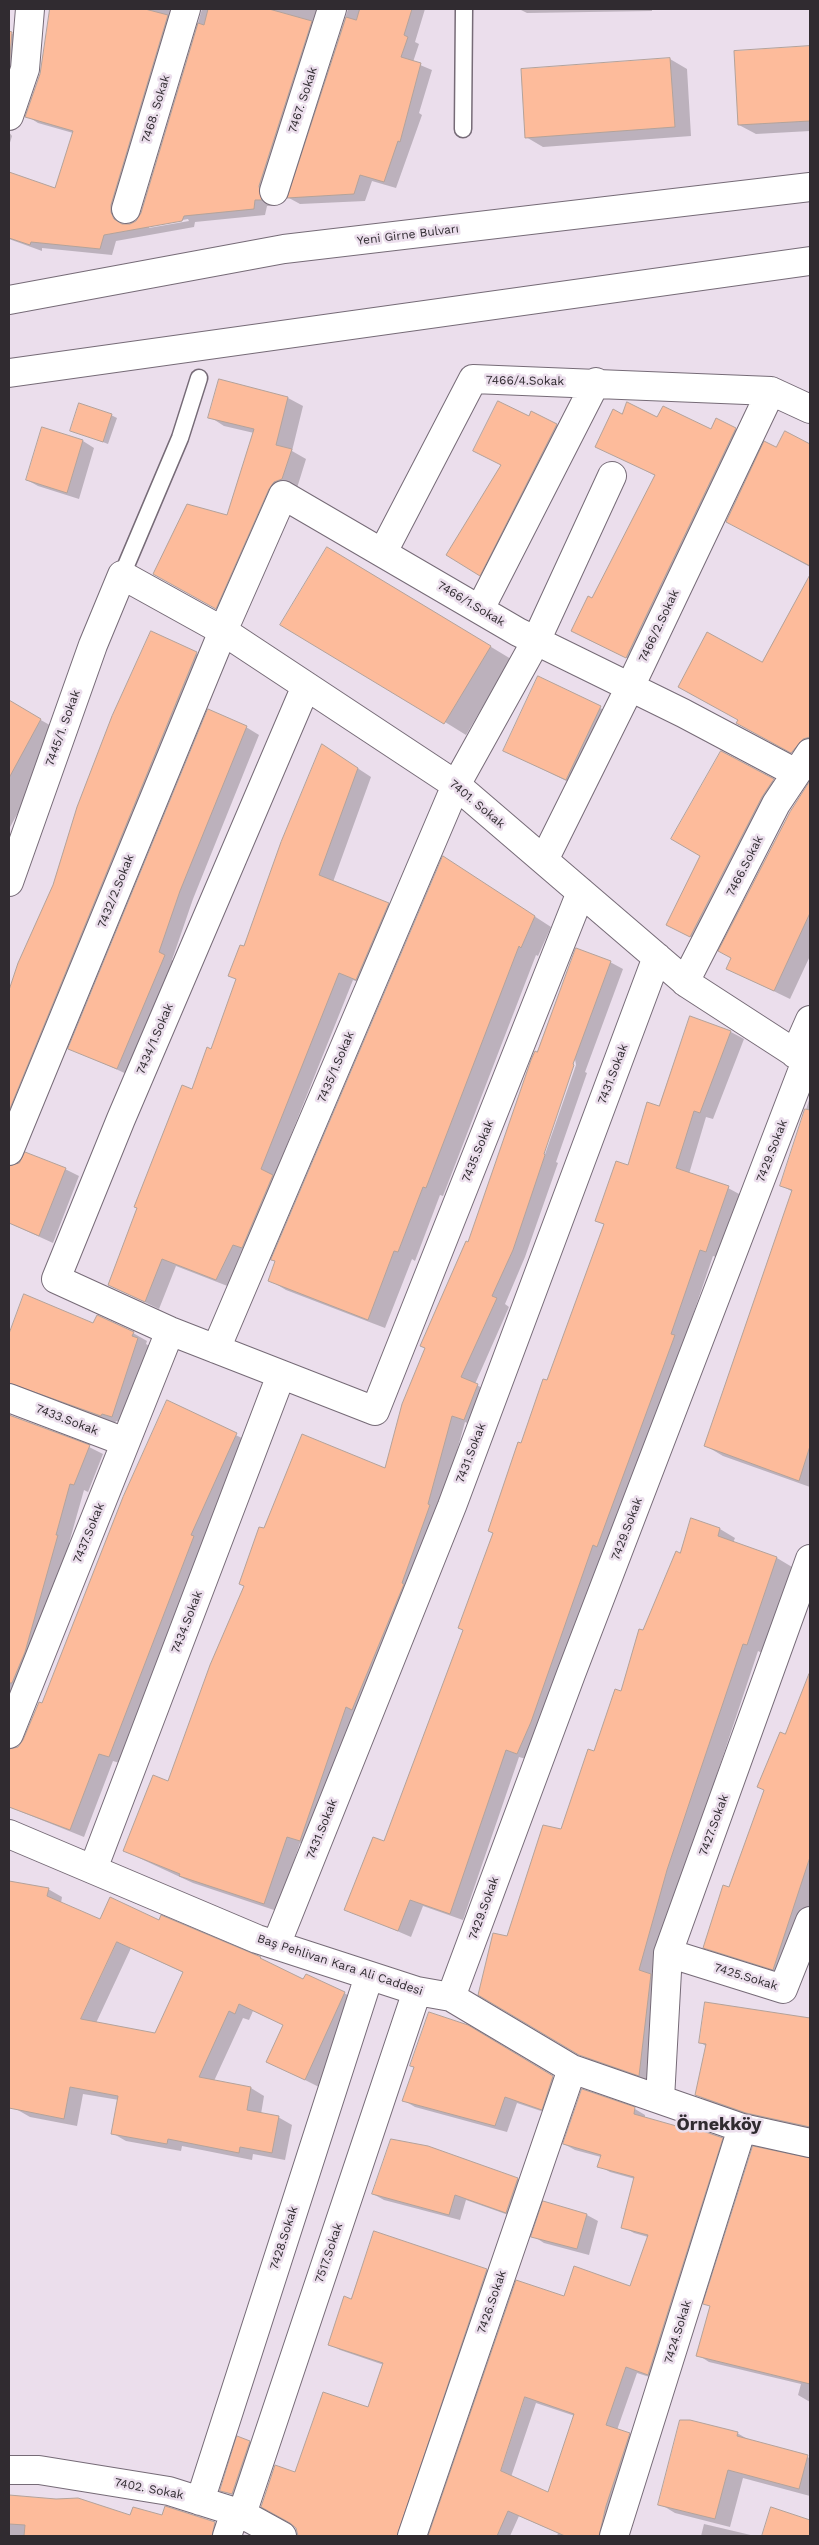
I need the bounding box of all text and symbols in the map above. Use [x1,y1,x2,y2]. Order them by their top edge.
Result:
street label: 7467. Sokak [286,65,320,135]
street label: 7468. Sokak [139,73,173,145]
street label: Yeni Girne Bulvarı [356,222,460,248]
street label: 7466/4.Sokak [486,373,564,389]
street label: 7466/1.Sokak [435,578,507,630]
street label: 7466/2.Sokak [636,587,682,665]
street label: 7445/1. Sokak [43,688,83,768]
street label: 7401. Sokak [446,777,508,831]
street label: 7466.Sokak [724,833,766,899]
street label: 7432/2.Sokak [95,852,137,930]
street label: 7434/1.Sokak [134,1001,176,1077]
street label: 7435/1.Sokak [315,1029,357,1105]
street label: 7431.Sokak [595,1042,631,1106]
street label: 7435.Sokak [459,1118,497,1184]
street label: 7429.Sokak [753,1118,791,1184]
street label: 7433.Sokak [34,1402,100,1438]
street label: 7431.Sokak [453,1421,489,1485]
street label: 7429.Sokak [608,1496,646,1562]
street label: 7437.Sokak [70,1501,108,1565]
street label: 7434.Sokak [168,1589,206,1655]
street label: 7427.Sokak [696,1792,732,1858]
street label: 7431.Sokak [303,1797,341,1861]
street label: 7429.Sokak [466,1875,502,1941]
street label: Baş Pehlivan Kara Ali Caddesi [255,1931,425,1999]
street label: 7425.Sokak [713,1961,779,1993]
district label: Örnekköy [677,2114,761,2136]
street label: 7428.Sokak [267,2204,301,2272]
street label: 7517.Sokak [312,2221,346,2285]
street label: 7426.Sokak [474,2268,510,2336]
street label: 7424.Sokak [662,2299,694,2365]
street label: 7402. Sokak [113,2475,185,2503]

